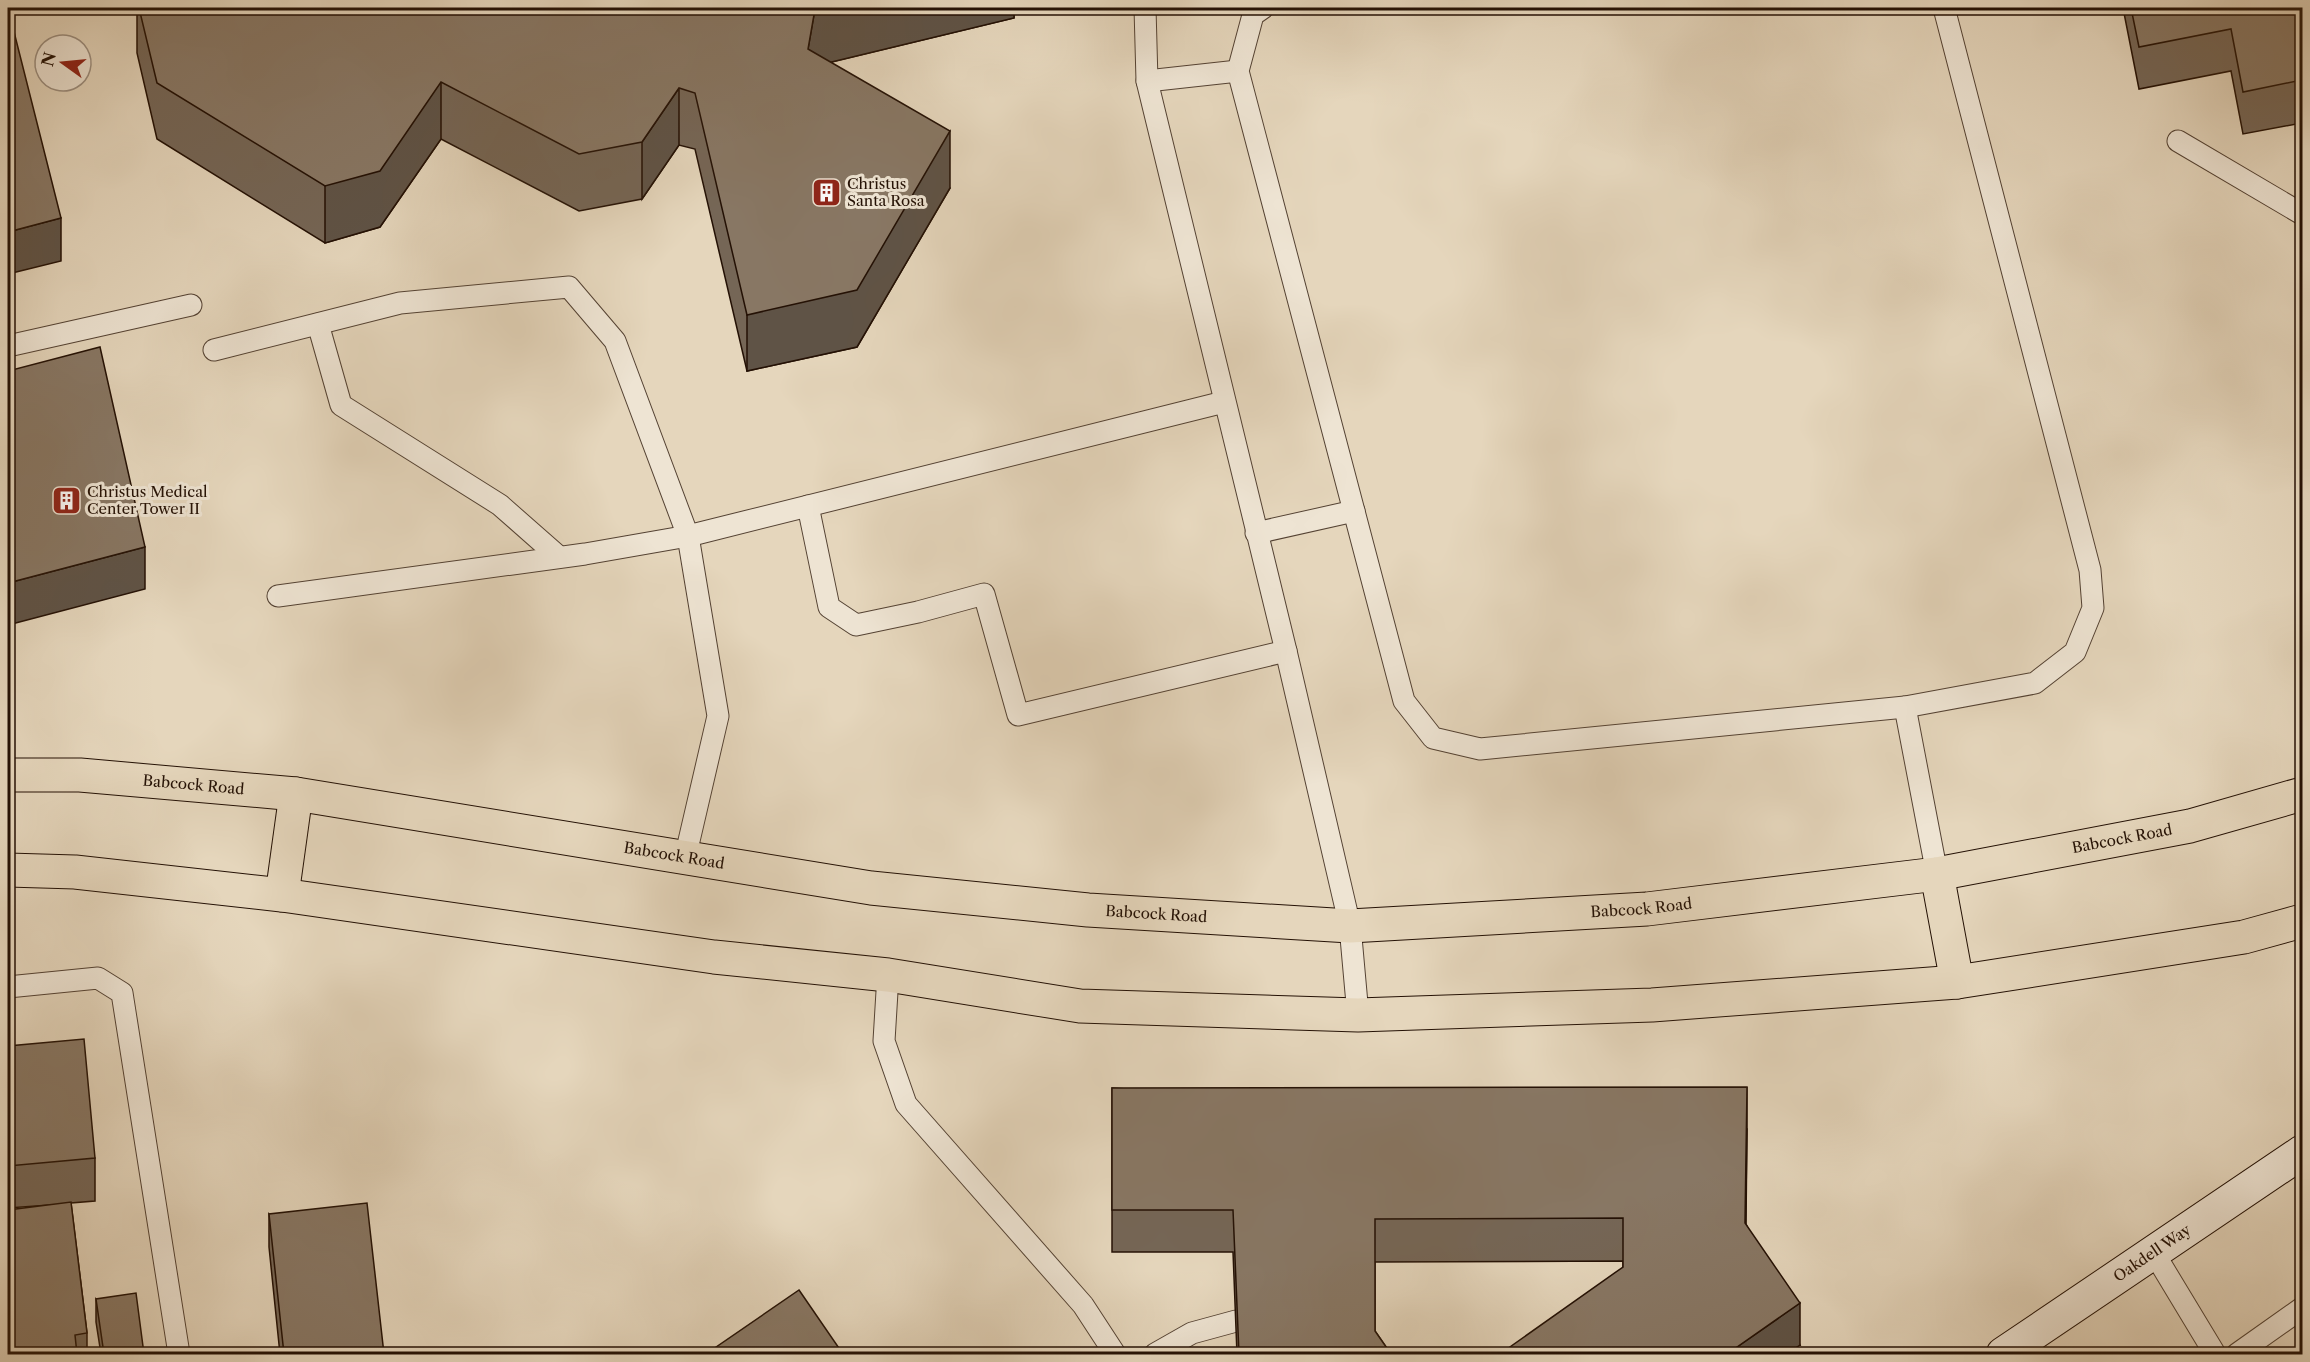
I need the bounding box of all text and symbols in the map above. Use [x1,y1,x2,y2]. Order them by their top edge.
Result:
north arrow [33,33,93,93]
text: N [37,50,60,68]
place label: Christus Santa Rosa [847,174,925,210]
building icon: Christus Santa Rosa [810,177,842,209]
place label: Christus Medical Center Tower II [87,482,208,518]
building icon: Christus Medical Center Tower II [50,485,82,517]
street label: Babcock Road [142,771,245,798]
street label: Babcock Road [2070,820,2174,857]
street label: Babcock Road [622,838,726,873]
street label: Babcock Road [1590,894,1693,921]
street label: Babcock Road [1105,901,1208,926]
street label: Oakdell Way [2110,1220,2195,1286]

